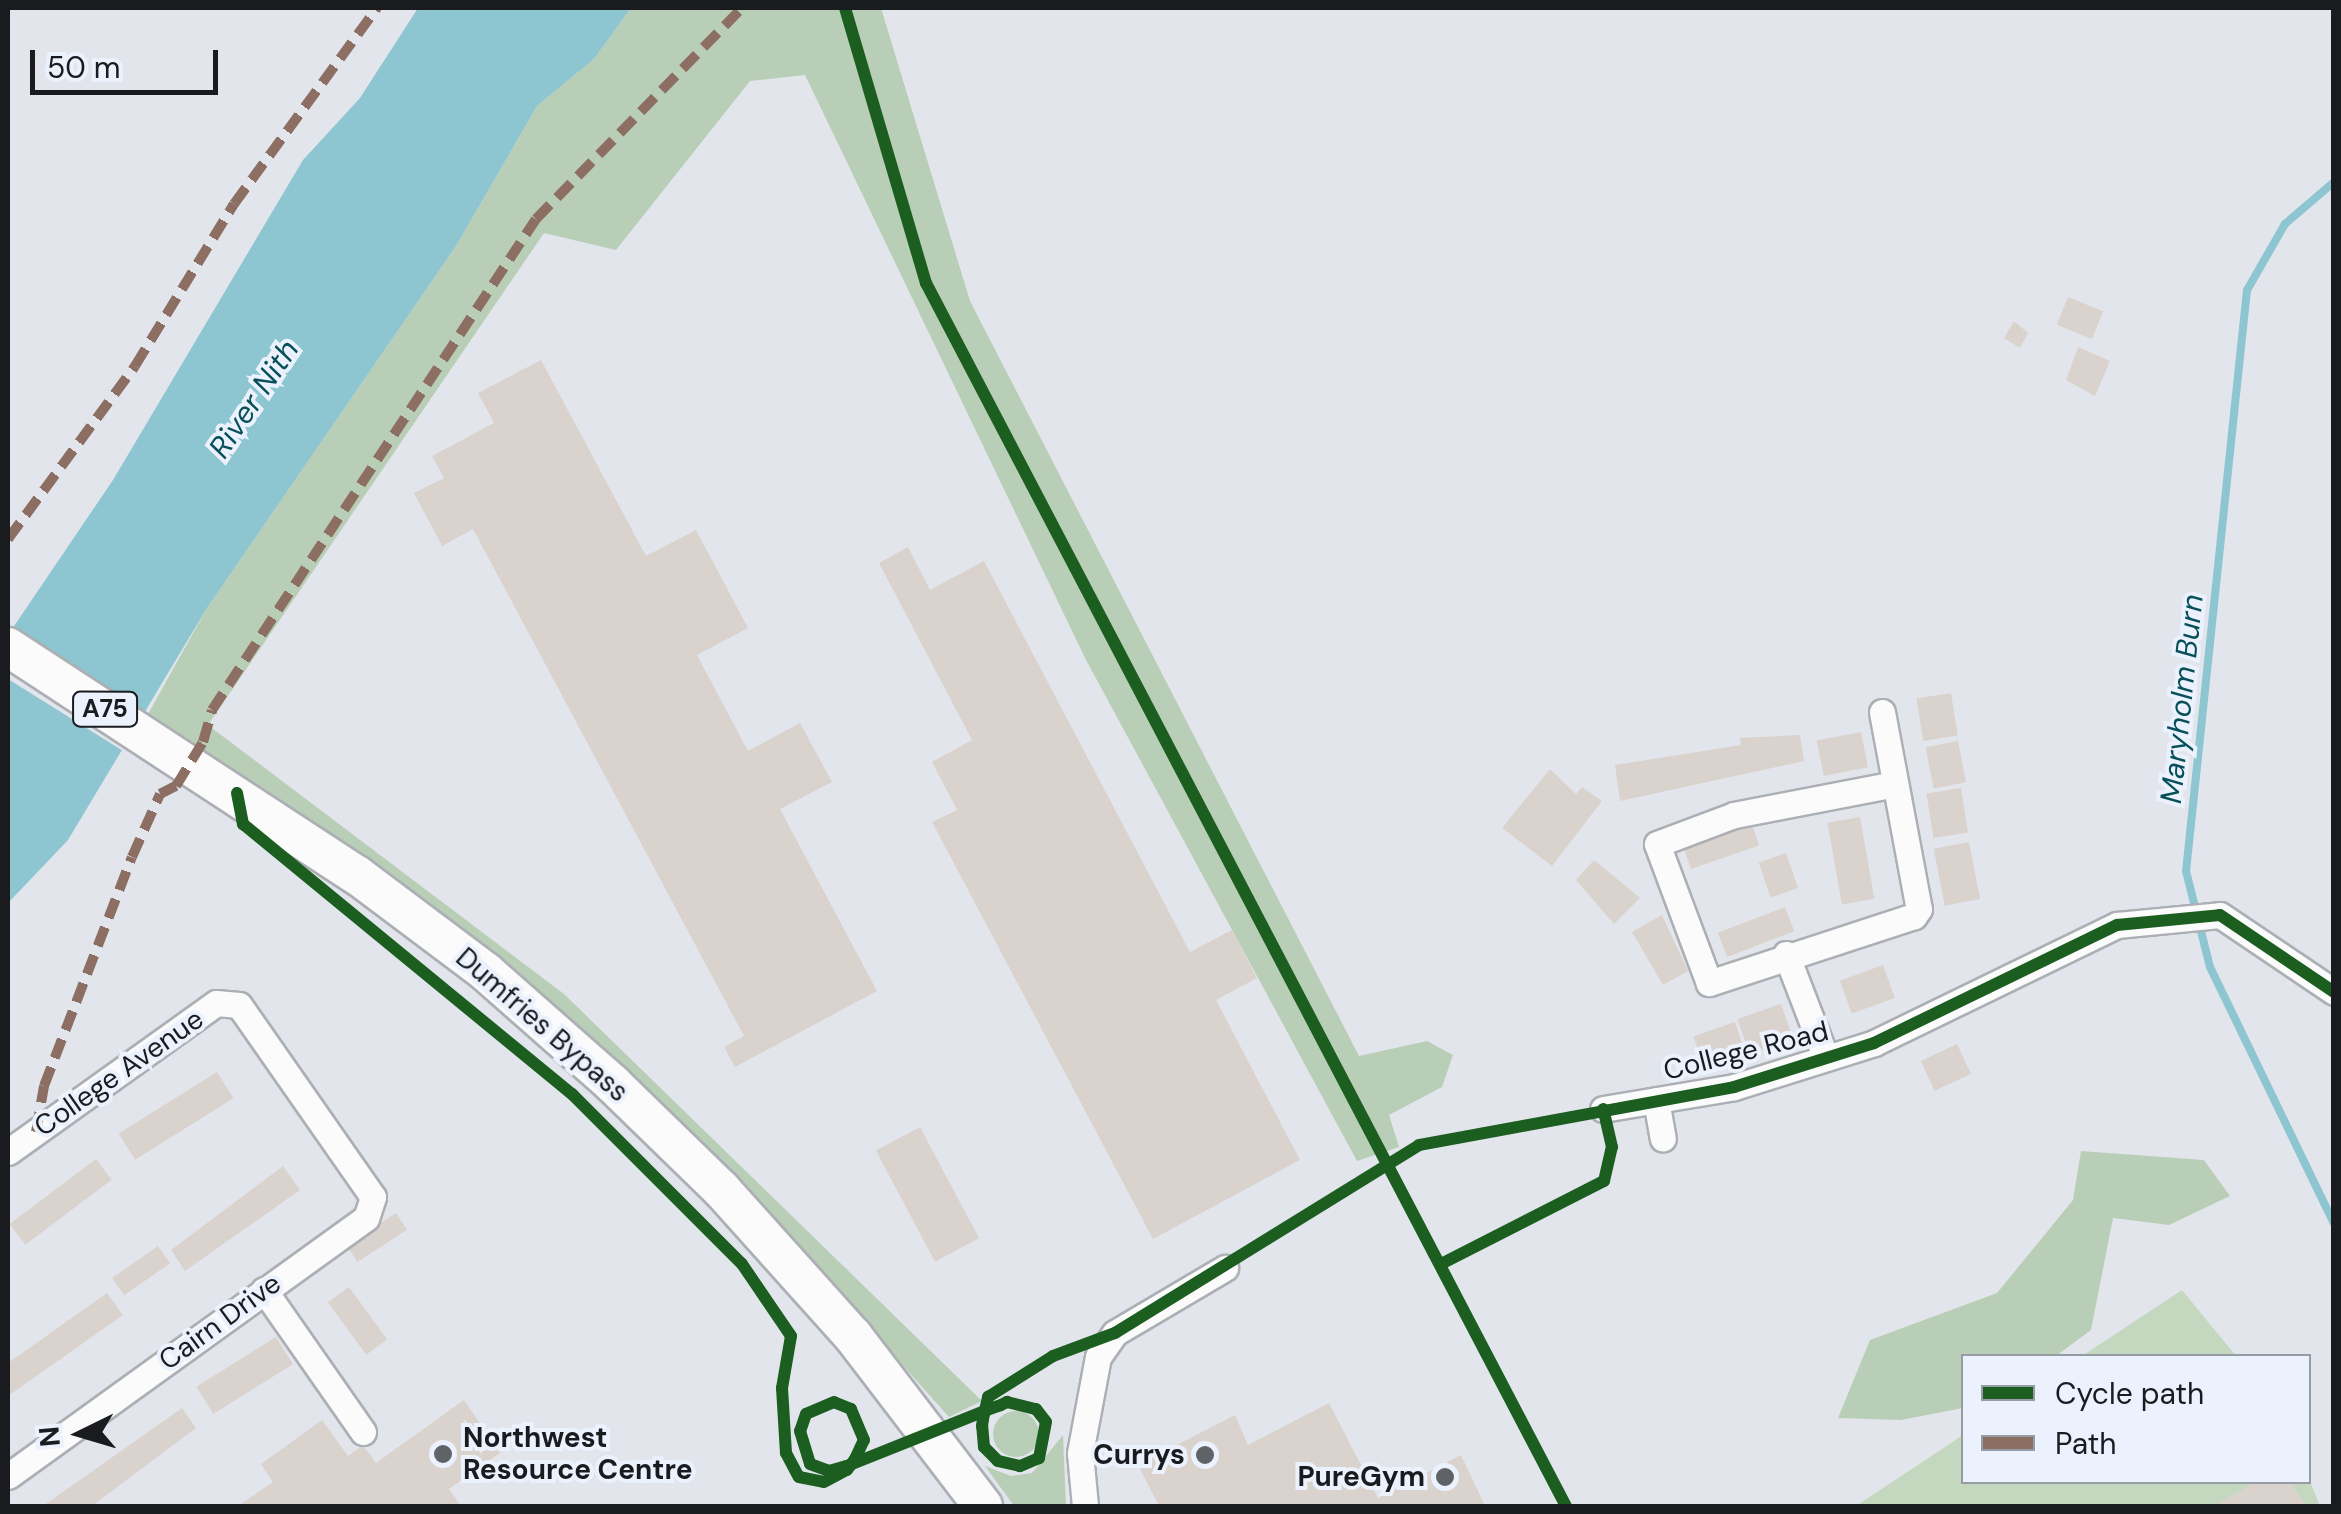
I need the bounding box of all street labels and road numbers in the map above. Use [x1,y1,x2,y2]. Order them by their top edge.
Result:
road number: A75 [70,689,140,729]
street label: Dumfries Bypass [449,941,635,1109]
street label: College Avenue [28,1002,210,1144]
street label: College Road [1660,1014,1832,1088]
street label: Cairn Drive [153,1267,287,1377]

